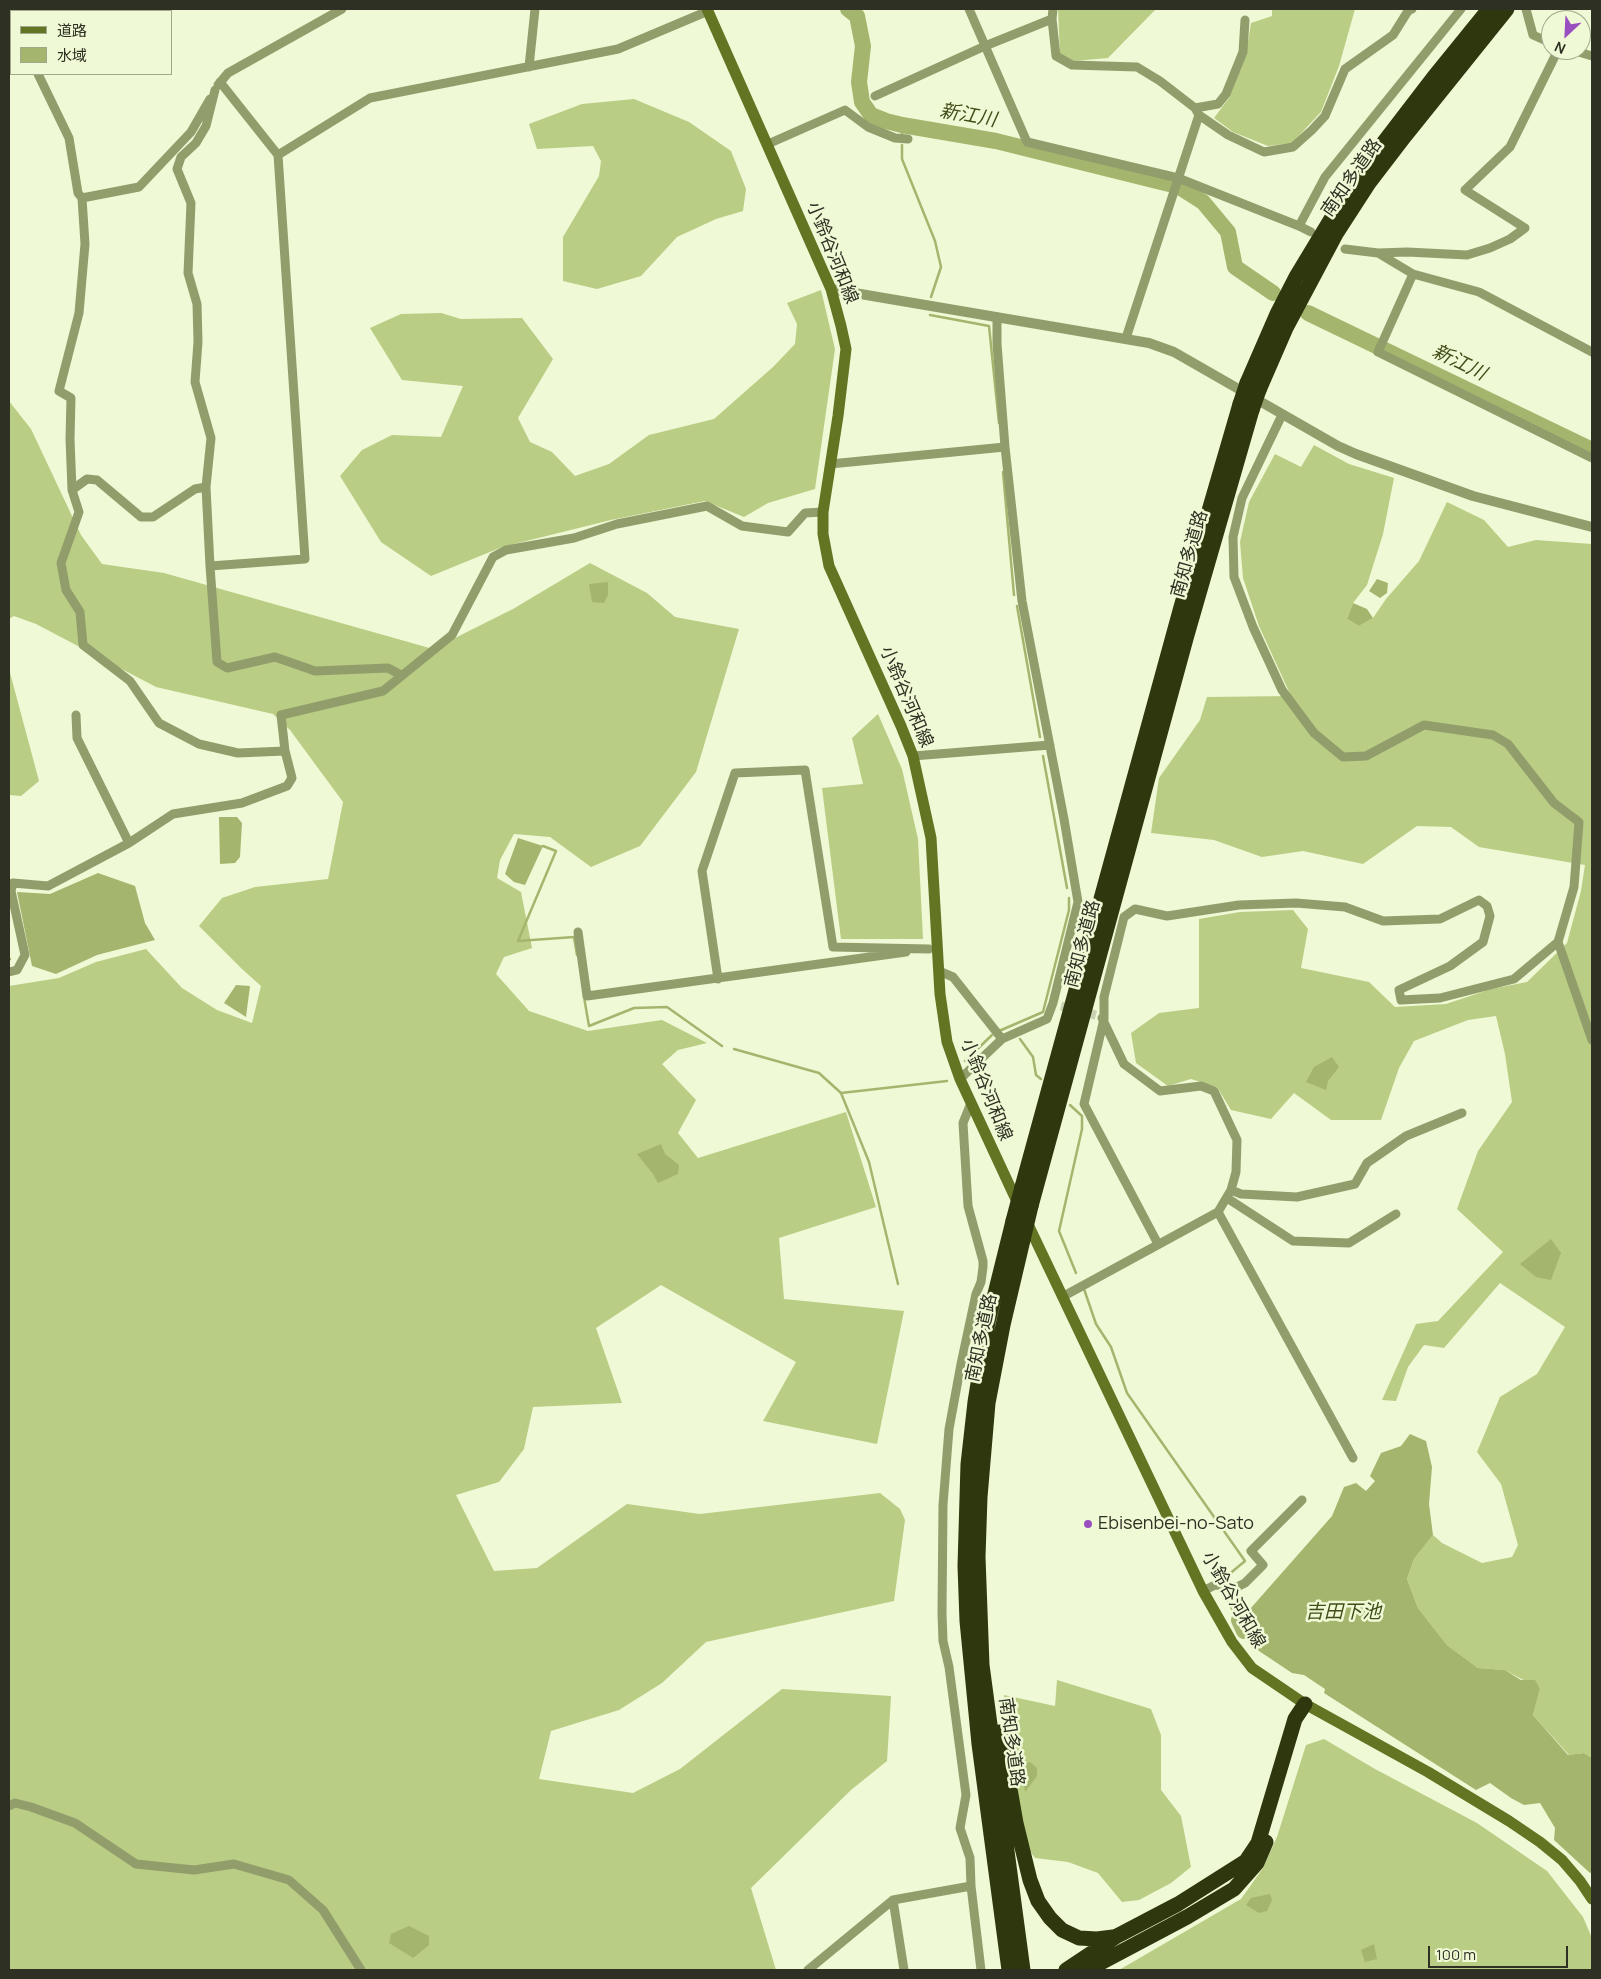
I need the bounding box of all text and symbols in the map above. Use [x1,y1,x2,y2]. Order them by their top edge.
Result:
legend [10,10,172,75]
north arrow [1541,10,1591,60]
text: 道路 [57,20,87,41]
text: N [1551,37,1568,59]
text: 水域 [57,45,87,66]
water label: 新江川 [938,100,998,132]
street label: 南知多道路 [1317,135,1387,221]
street label: 小鈴谷河和線 [802,199,862,307]
water label: 新江川 [1428,340,1490,386]
street label: 南知多道路 [1167,508,1213,600]
street label: 小鈴谷河和線 [875,643,937,751]
street label: 南知多道路 [1061,898,1105,990]
street label: 小鈴谷河和線 [956,1036,1016,1144]
street label: 南知多道路 [962,1292,1002,1384]
place label: Ebisenbei-no-Sato [1098,1513,1254,1535]
marker: Ebisenbei-no-Sato [1082,1518,1094,1530]
street label: 小鈴谷河和線 [1197,1548,1269,1652]
water label: 吉田下池 [1305,1602,1381,1624]
street label: 南知多道路 [994,1696,1028,1788]
scale bar [1431,1936,1571,1968]
text: 100 m [1436,1944,1476,1965]

